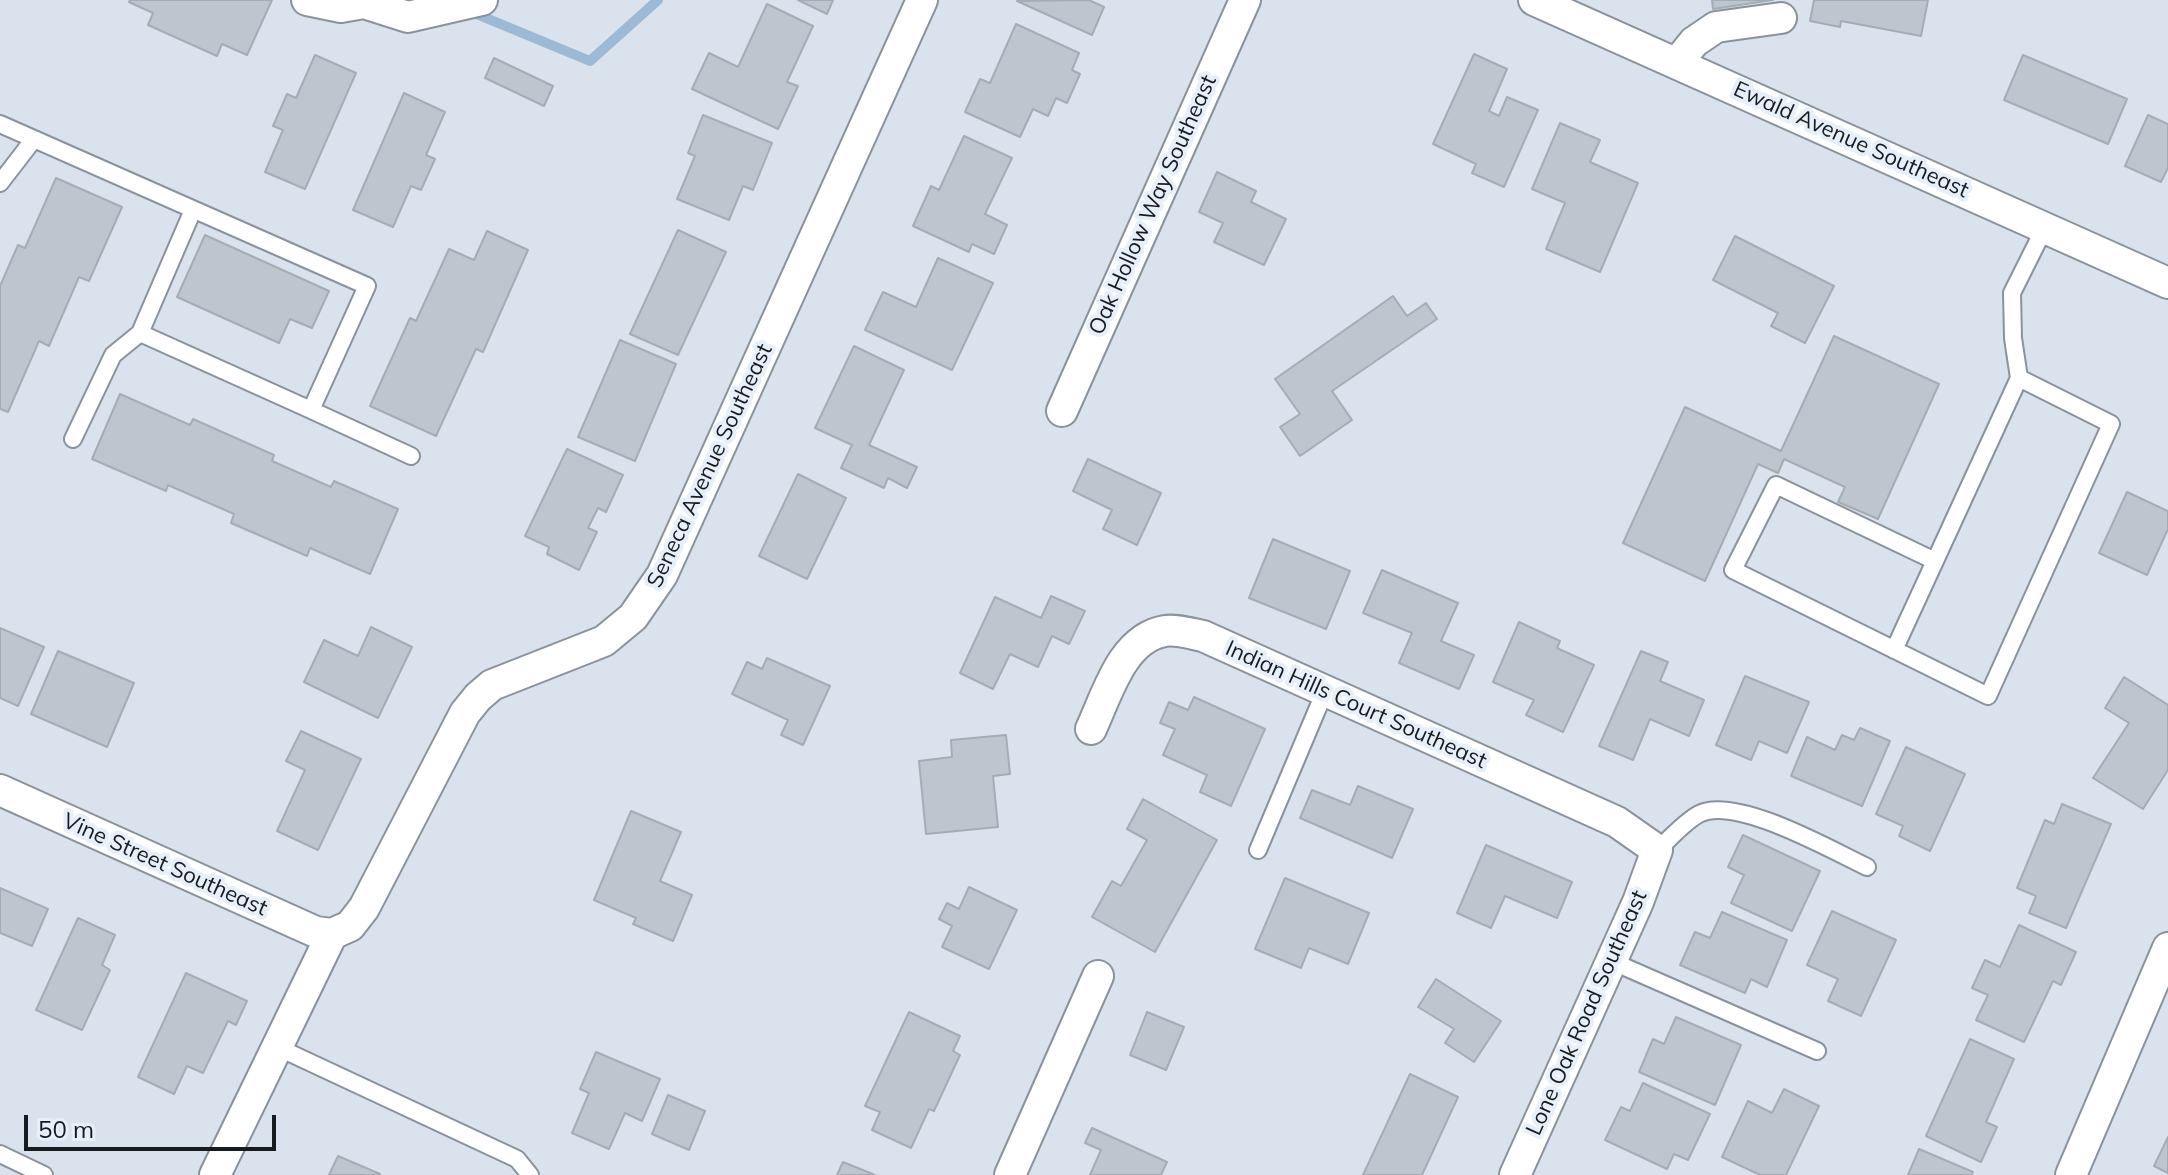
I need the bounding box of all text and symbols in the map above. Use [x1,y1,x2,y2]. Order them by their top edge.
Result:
street label: Oak Hollow Way Southeast [1084,71,1222,339]
street label: Ewald Avenue Southeast [1729,76,1973,204]
street label: Seneca Avenue Southeast [642,340,778,592]
street label: Indian Hills Court Southeast [1221,635,1491,775]
street label: Vine Street Southeast [59,808,271,922]
street label: Lone Oak Road Southeast [1521,886,1653,1140]
scale bar [28,1099,280,1149]
text: 50 m [38,1114,94,1144]

